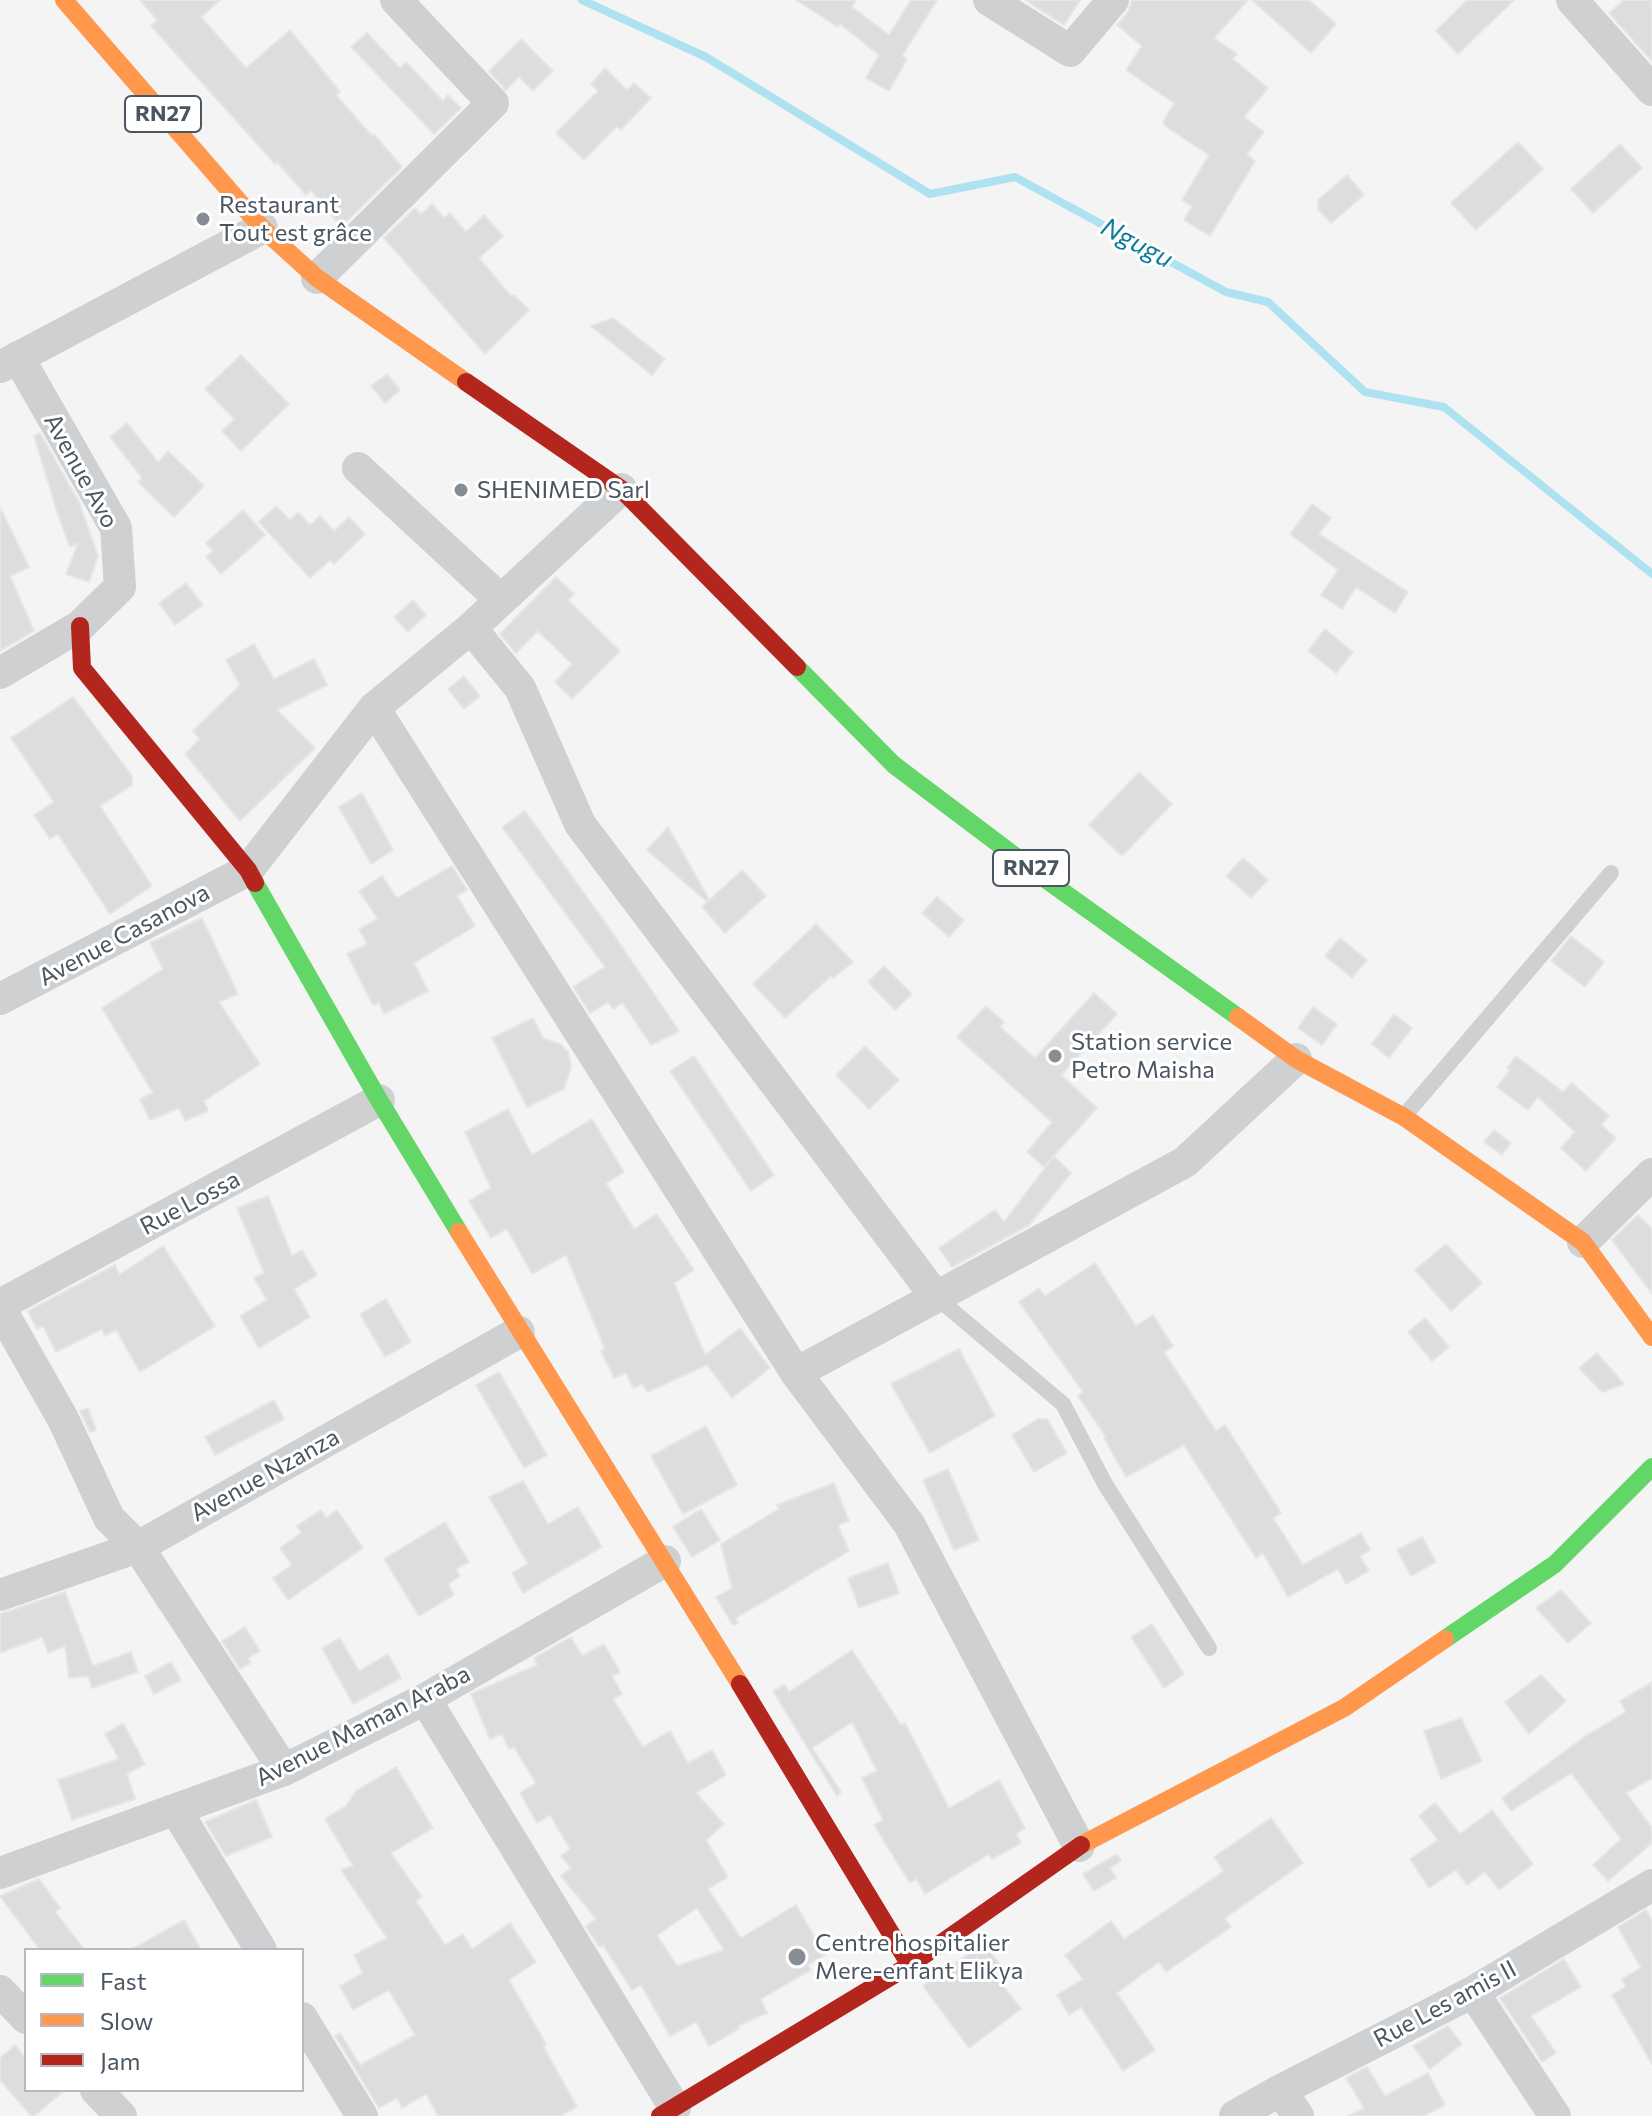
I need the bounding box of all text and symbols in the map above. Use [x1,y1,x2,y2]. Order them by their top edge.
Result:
road number: RN27 [125,96,201,132]
place label: Restaurant Tout est grâce [219,191,372,247]
marker: Restaurant Tout est grâce [194,210,212,228]
water label: Ngugu [1096,211,1178,275]
street label: Avenue Avo [38,409,124,533]
place label: SHENIMED Sarl [477,476,650,504]
marker: SHENIMED Sarl [452,481,470,499]
road number: RN27 [993,850,1069,886]
street label: Avenue Casanova [34,878,214,992]
place label: Station service Petro Maisha [1071,1028,1232,1084]
marker: Station service Petro Maisha [1046,1047,1064,1065]
street label: Rue Lossa [135,1165,245,1241]
street label: Avenue Nzanza [186,1422,344,1528]
street label: Avenue Maman Araba [251,1659,475,1793]
place label: Centre hospitalier Mere-enfant Elikya [815,1929,1023,1985]
marker: Centre hospitalier Mere-enfant Elikya [786,1946,808,1968]
legend [24,1948,304,2092]
street label: Rue Les amis II [1369,1954,1521,2054]
text: Fast [100,1966,147,1995]
text: Slow [100,2006,153,2035]
text: Jam [100,2046,140,2075]

